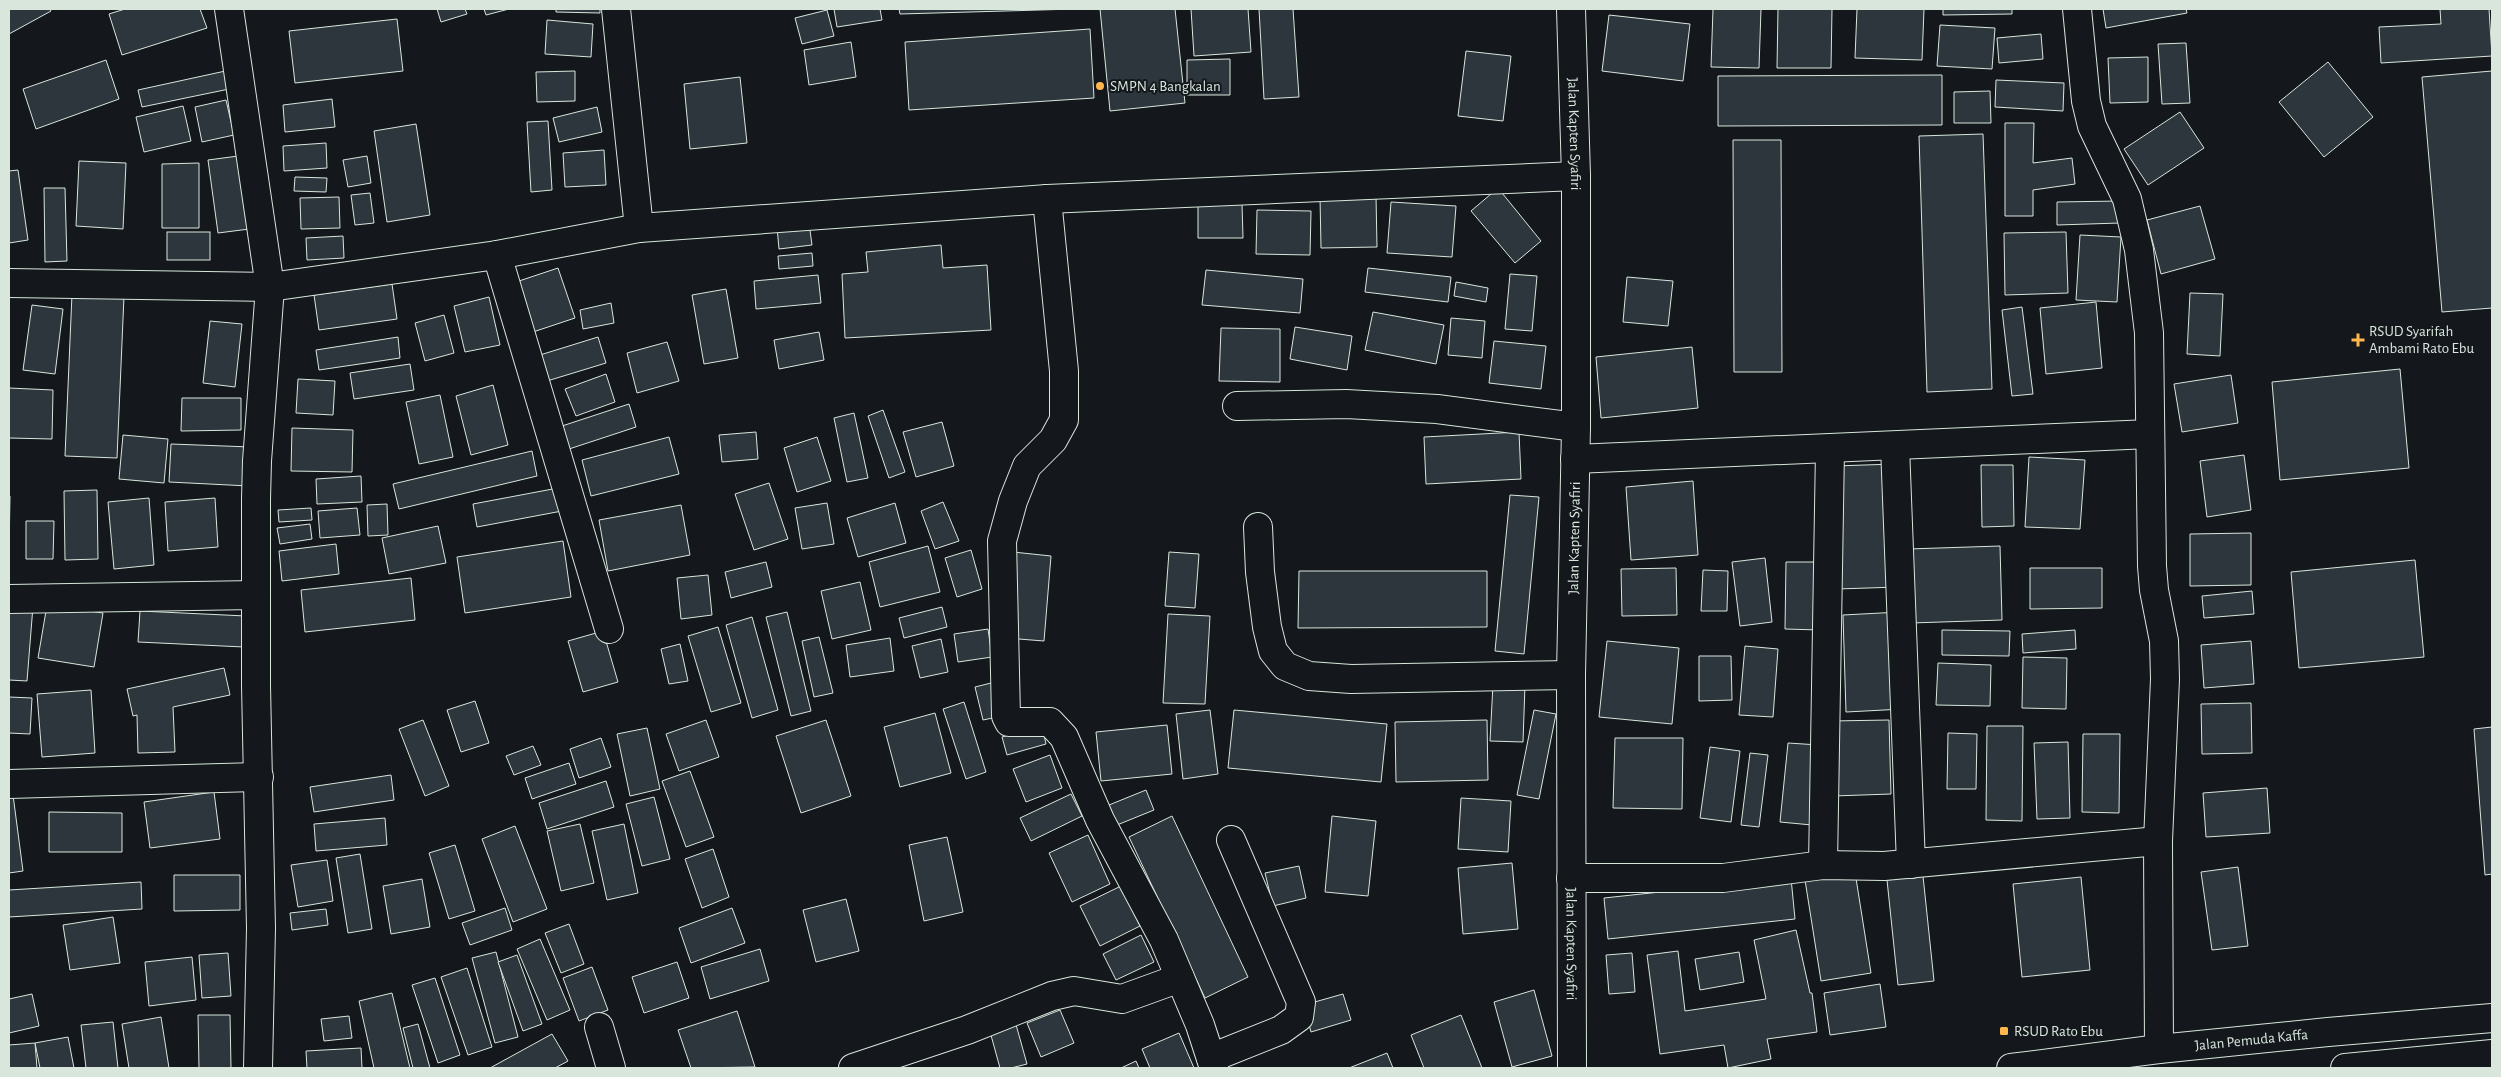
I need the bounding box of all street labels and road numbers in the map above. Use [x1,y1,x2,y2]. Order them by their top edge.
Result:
street label: Jalan Kapten Syafiri [1565,77,1583,190]
street label: Jalan Kapten Syafiri [1566,481,1583,595]
street label: Jalan Kapten Syafiri [1564,887,1579,1000]
street label: Jalan Pemuda Kaffa [2194,1027,2309,1053]

